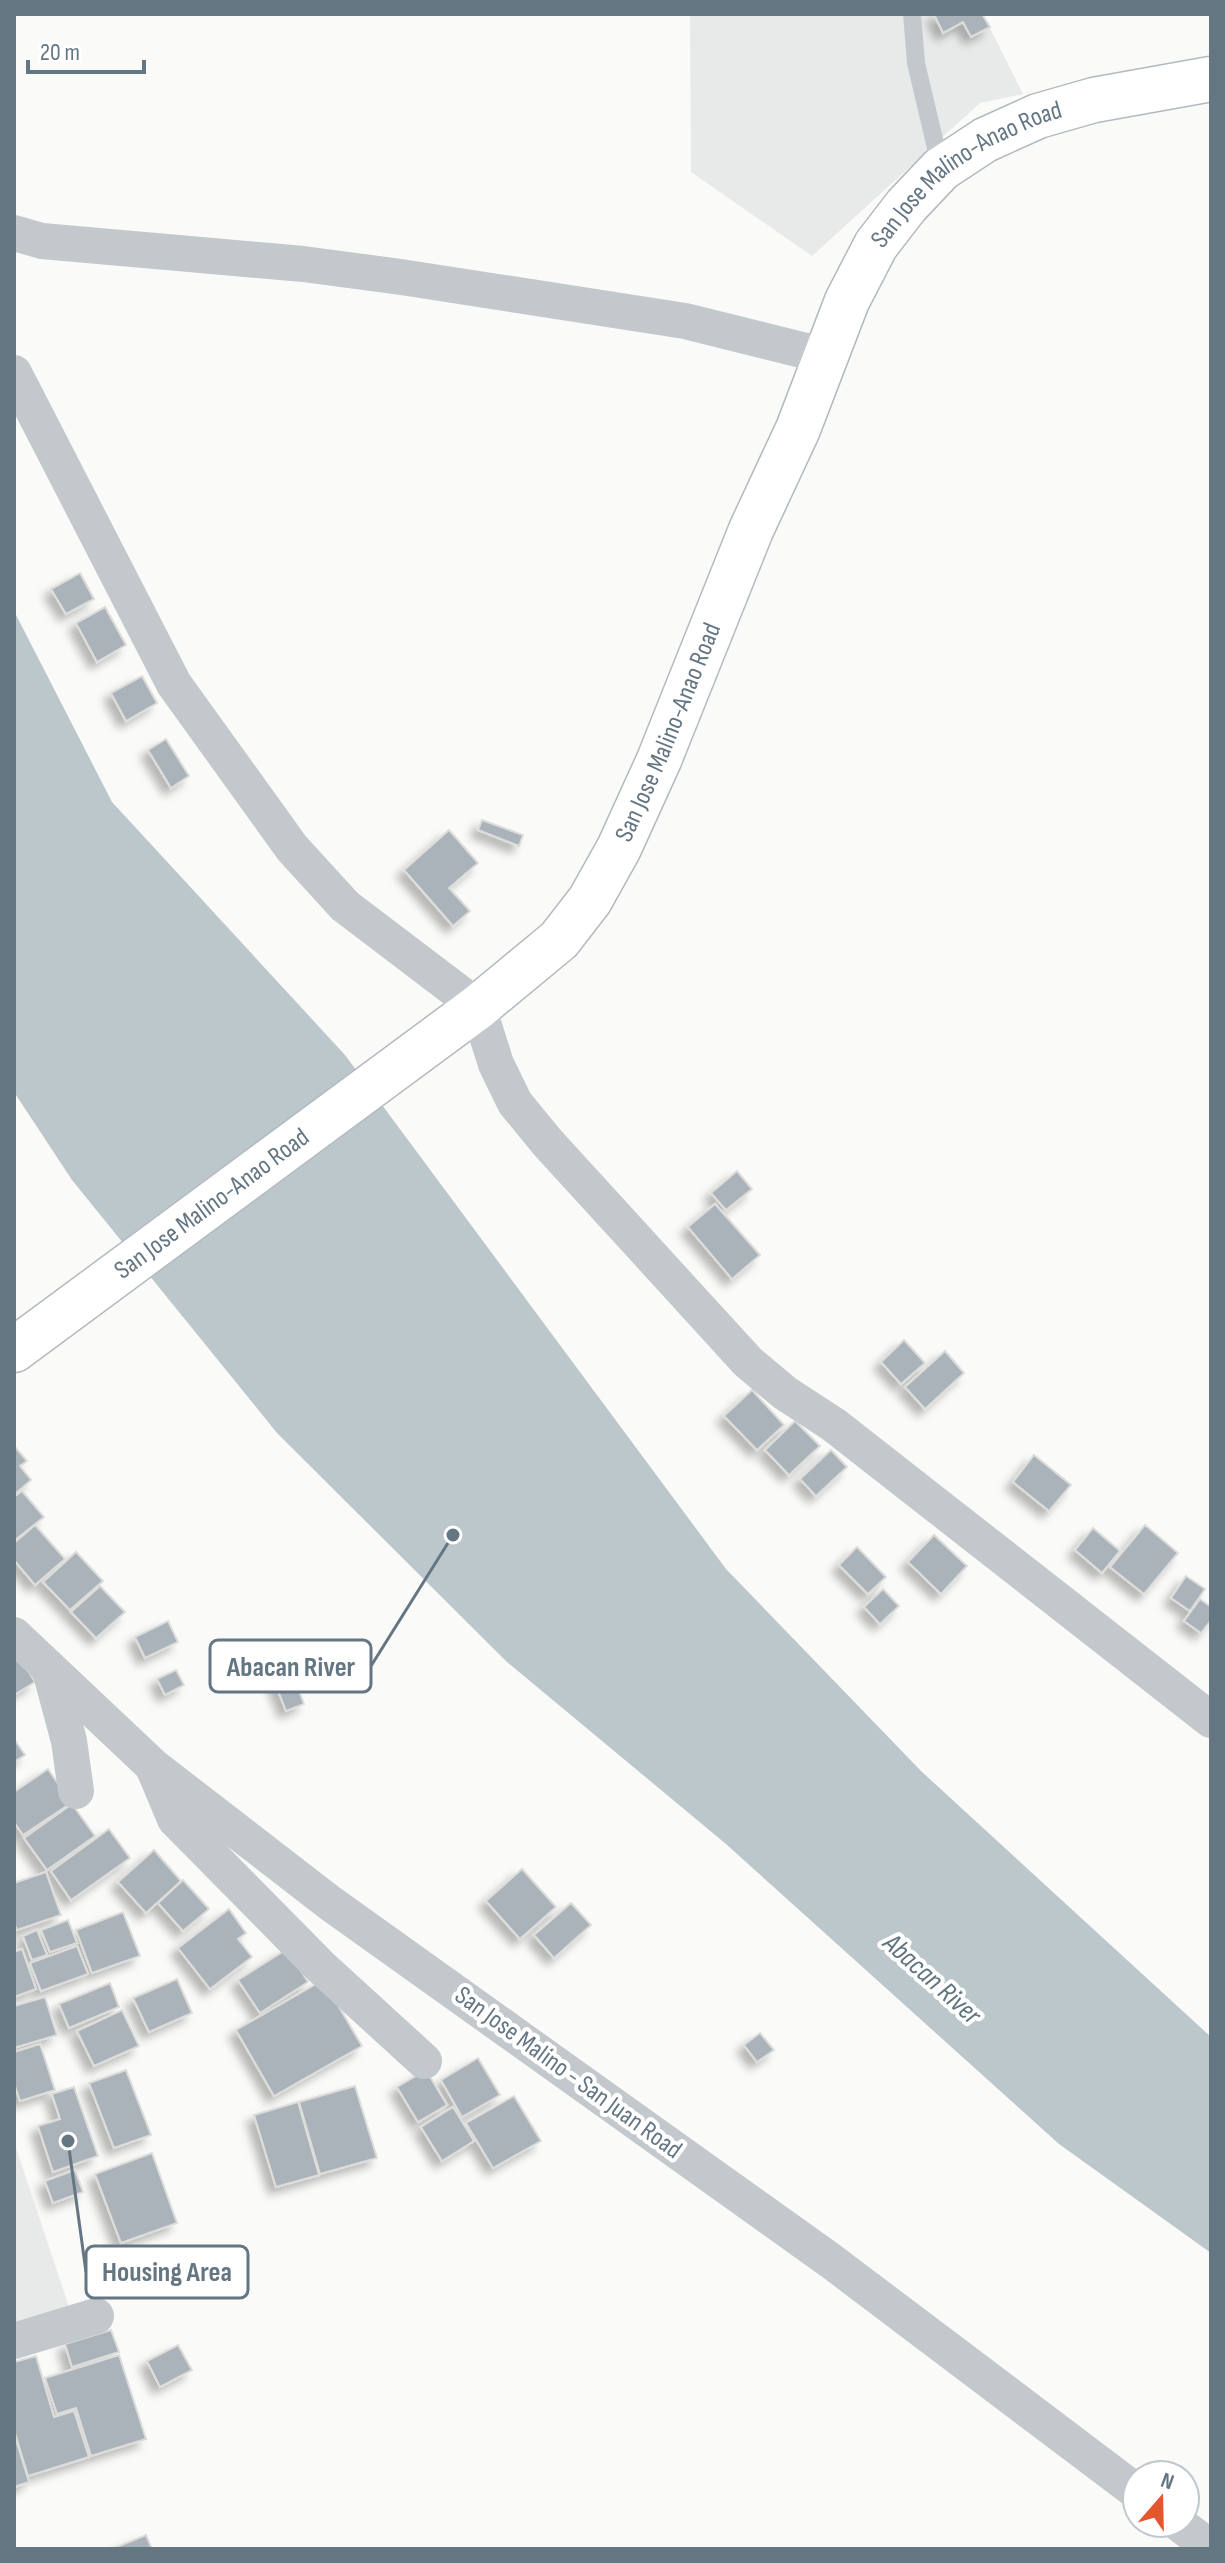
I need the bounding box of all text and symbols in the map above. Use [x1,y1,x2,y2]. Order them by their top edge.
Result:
scale bar [28,24,144,74]
text: 20 m [40,38,80,67]
street label: San Jose Malino-Anao Road [864,95,1065,254]
street label: San Jose Malino-Anao Road [608,619,728,847]
street label: San Jose Malino-Anao Road [108,1122,315,1286]
callout: Abacan River [210,1640,371,1692]
text: Abacan River [226,1651,356,1684]
water label: Abacan River [876,1926,989,2032]
street label: San Jose Malino - San Juan Road [448,1980,688,2166]
callout: Housing Area [86,2246,248,2298]
text: Housing Area [102,2256,232,2289]
north arrow [1121,2459,1201,2539]
text: N [1157,2467,1177,2496]

